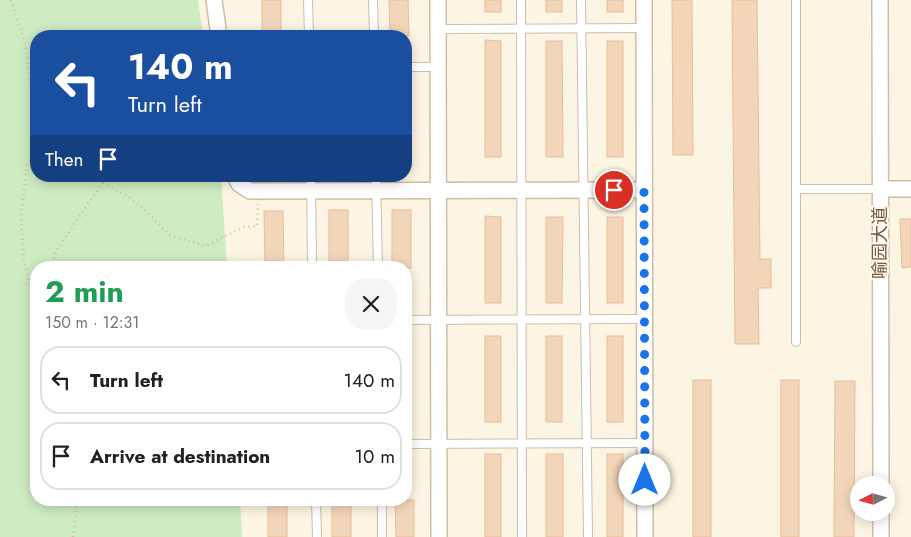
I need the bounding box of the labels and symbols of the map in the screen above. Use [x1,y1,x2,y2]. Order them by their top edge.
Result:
pin [593,169,635,211]
street label: 喻园大道 [867,207,893,279]
position arrow [618,453,670,505]
north arrow [850,476,895,521]

